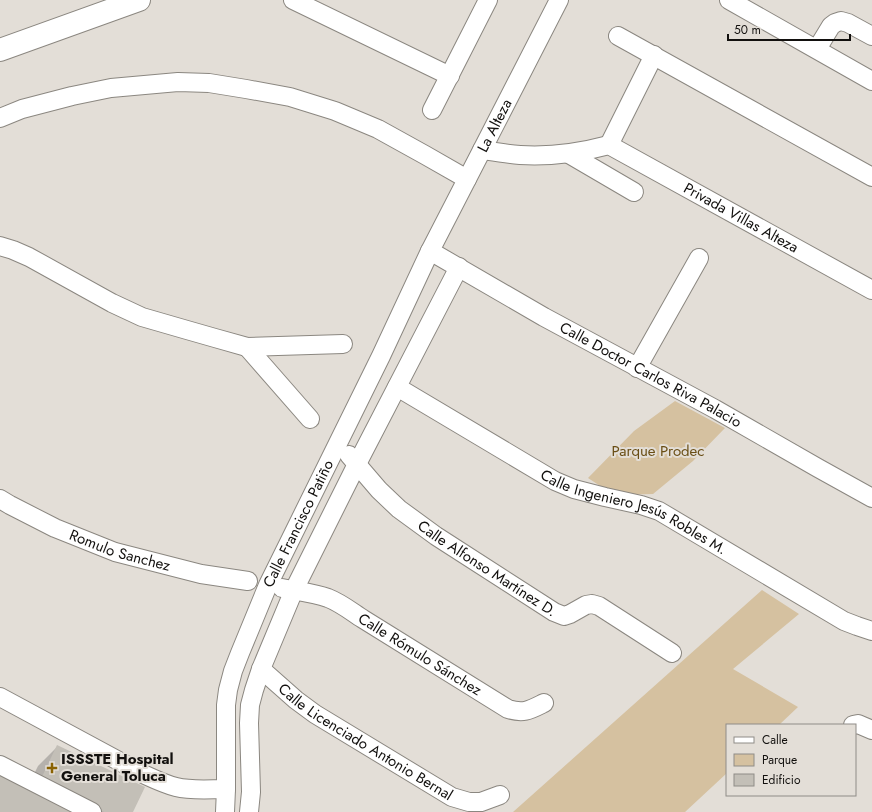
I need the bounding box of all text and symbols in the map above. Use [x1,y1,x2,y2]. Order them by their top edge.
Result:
scale bar [728,16,850,42]
text: 50 m [734,21,761,39]
street label: La Alteza [472,95,517,156]
street label: Privada Villas Alteza [680,177,802,258]
street label: Calle Doctor Carlos Riva Palacio [556,316,746,433]
park label: Parque Prodec [611,440,705,462]
street label: Calle Francisco Patiño [257,456,339,591]
street label: Calle Ingeniero Jesús Robles M. [536,464,731,560]
street label: Calle Alfonso Martínez D. [413,515,561,622]
street label: Romulo Sanchez [66,524,173,577]
street label: Calle Rómulo Sánchez [354,608,486,701]
street label: Calle Licenciado Antonio Bernal [273,678,457,806]
legend [726,724,856,796]
text: Calle [762,731,788,749]
place label: ISSSTE Hospital General Toluca [61,748,174,787]
text: Parque [762,751,797,769]
marker: ISSSTE Hospital General Toluca [46,762,58,774]
text: Edificio [762,771,801,789]

